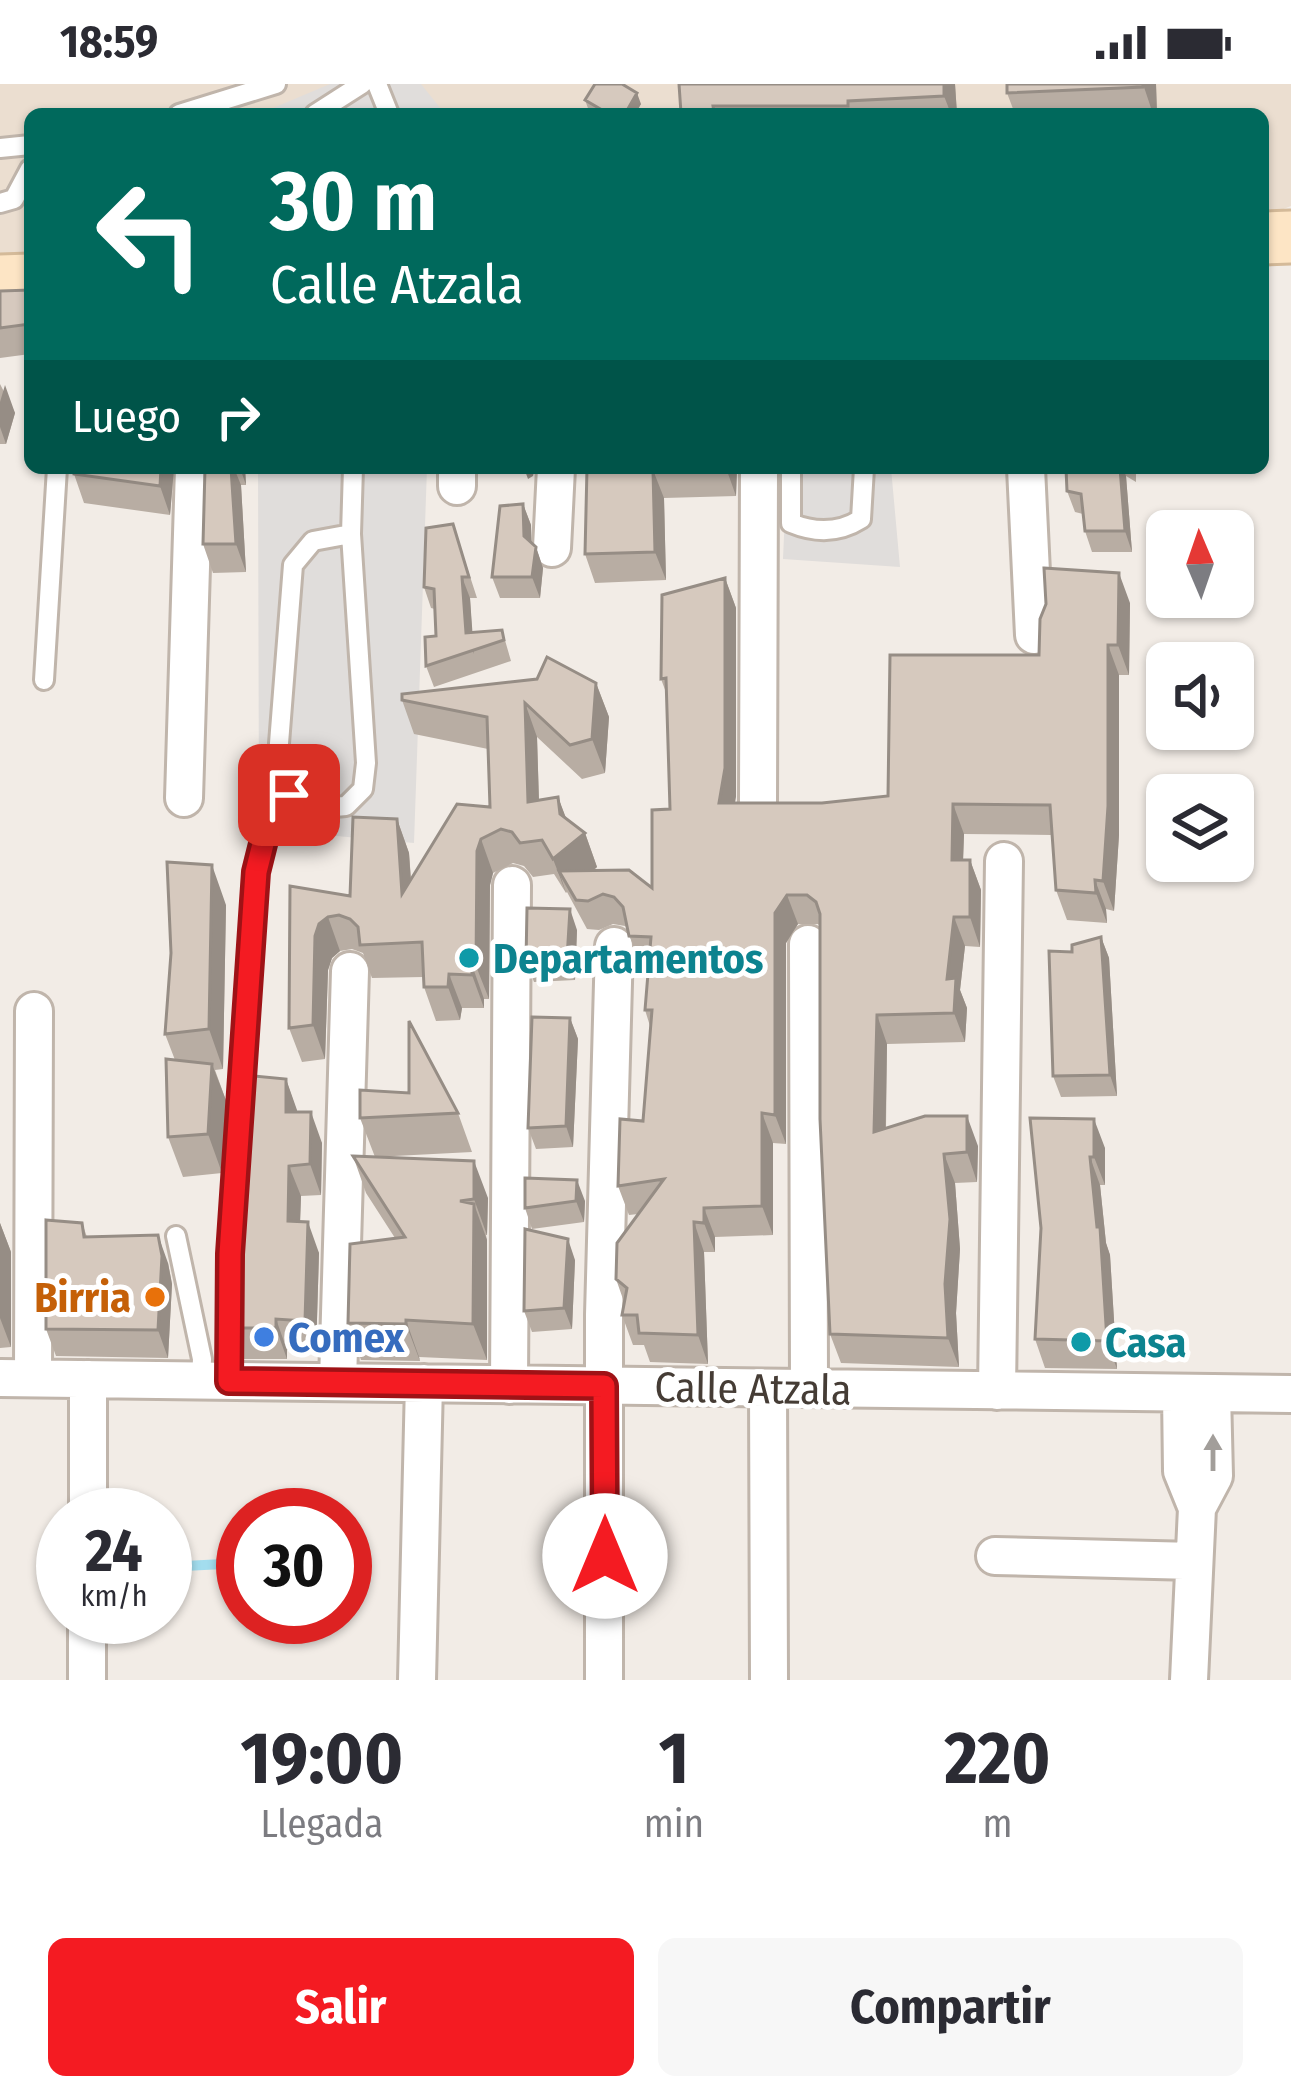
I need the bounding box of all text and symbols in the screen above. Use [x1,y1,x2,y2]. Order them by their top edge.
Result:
text: 18:59 [60,15,158,69]
text: 30 m [270,151,437,252]
icon: left [72,156,228,312]
text: Calle Atzala [270,253,524,317]
icon: right [205,384,271,450]
text: Luego [72,390,181,444]
north arrow [1146,510,1254,618]
map controls [1146,510,1254,882]
button: sound [1146,642,1254,750]
pin [238,744,340,846]
icon: arrive [256,762,322,828]
button: layers [1146,774,1254,882]
place label: Departamentos [493,934,763,984]
marker: Departamentos [456,945,482,971]
place label: Birria [34,1273,131,1323]
marker: Birria [142,1284,168,1310]
place label: Comex [288,1313,405,1363]
place label: Casa [1105,1318,1186,1368]
marker: Comex [251,1324,277,1350]
marker: Casa [1068,1329,1094,1355]
street label: Calle Atzala [654,1362,852,1416]
one-way arrow [1204,1433,1223,1471]
speed limit sign: 30 [216,1488,372,1644]
position arrow [542,1493,668,1619]
text: 24 [85,1515,143,1587]
text: km/h [81,1578,147,1614]
text: 19:00 [240,1716,403,1802]
text: 1 [659,1716,689,1802]
text: 220 [945,1716,1051,1802]
text: Llegada [260,1801,383,1847]
text: min [644,1801,704,1847]
text: m [983,1801,1013,1847]
button: Salir [48,1938,634,2076]
button: Compartir [658,1938,1243,2076]

